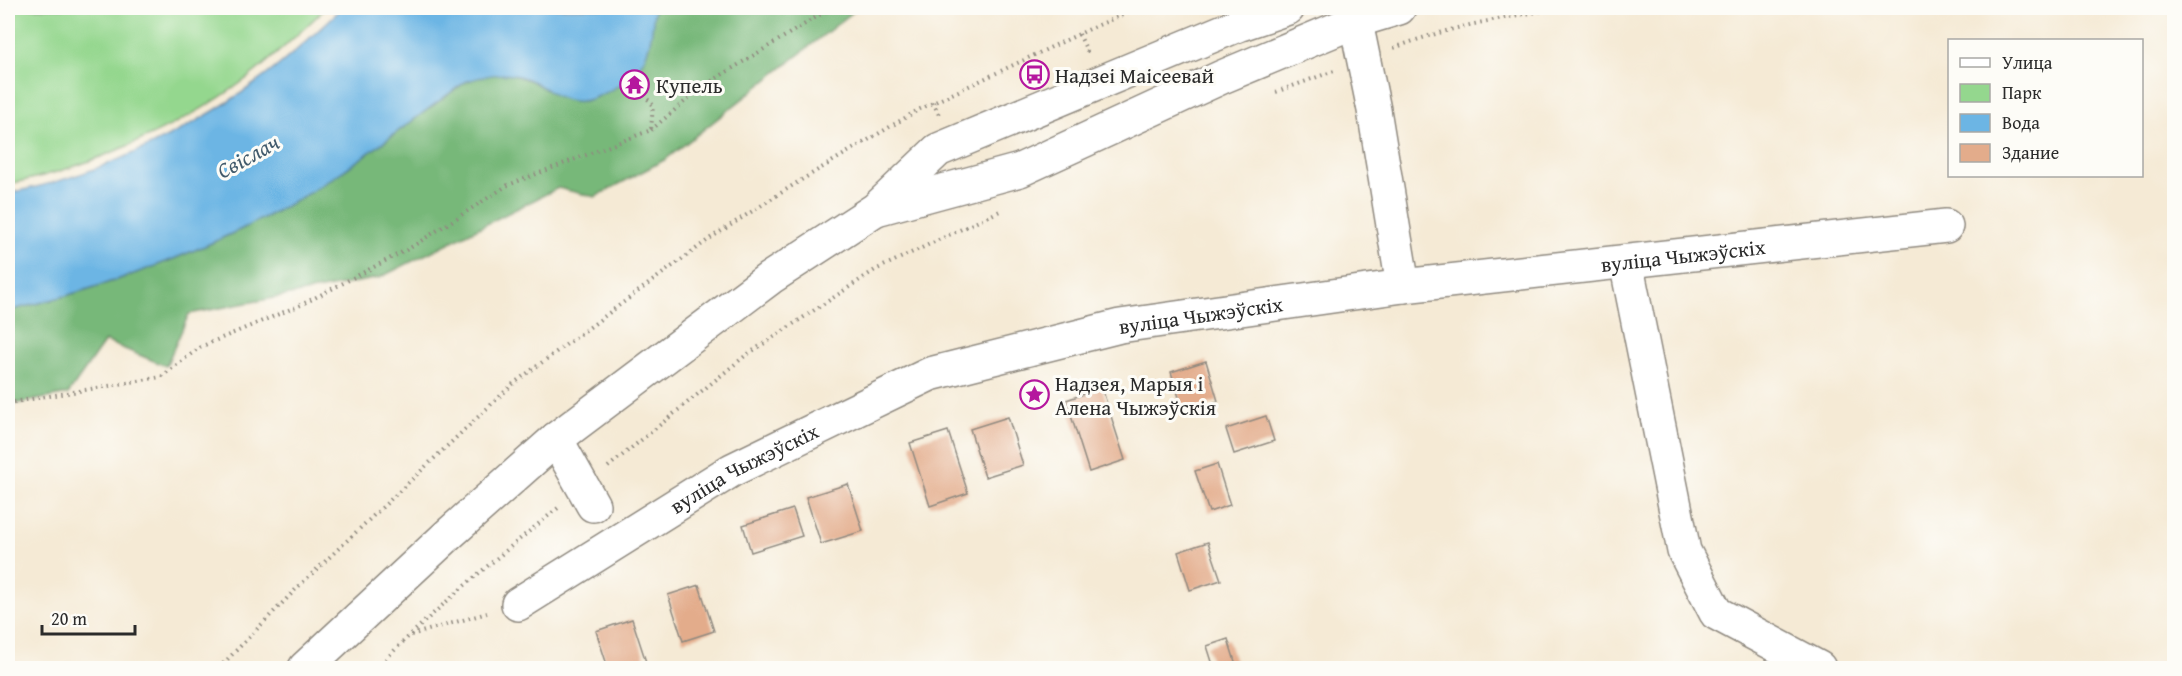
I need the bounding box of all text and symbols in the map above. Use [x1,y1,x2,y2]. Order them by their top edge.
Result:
legend [1948,39,2143,177]
text: Улица [2002,49,2053,76]
bus stop icon: Надзеі Маісеевай [1018,59,1050,91]
place label: Надзеі Маісеевай [1055,60,1214,91]
temple icon: Купель [619,69,651,101]
place label: Купель [656,70,723,101]
text: Парк [2002,79,2042,106]
text: Вода [2002,109,2040,136]
water label: Свіслач [211,126,285,186]
text: Здание [2002,139,2059,166]
street label: вуліца Чыжэўскіх [1599,231,1767,280]
street label: вуліца Чыжэўскіх [1117,288,1285,342]
place label: Надзея, Марыя і Алена Чыжэўскія [1055,368,1217,423]
place icon: Надзея, Марыя і Алена Чыжэўскія [1018,379,1050,411]
street label: вуліца Чыжэўскіх [663,415,824,521]
scale bar [42,598,135,636]
text: 20 m [51,605,87,632]

